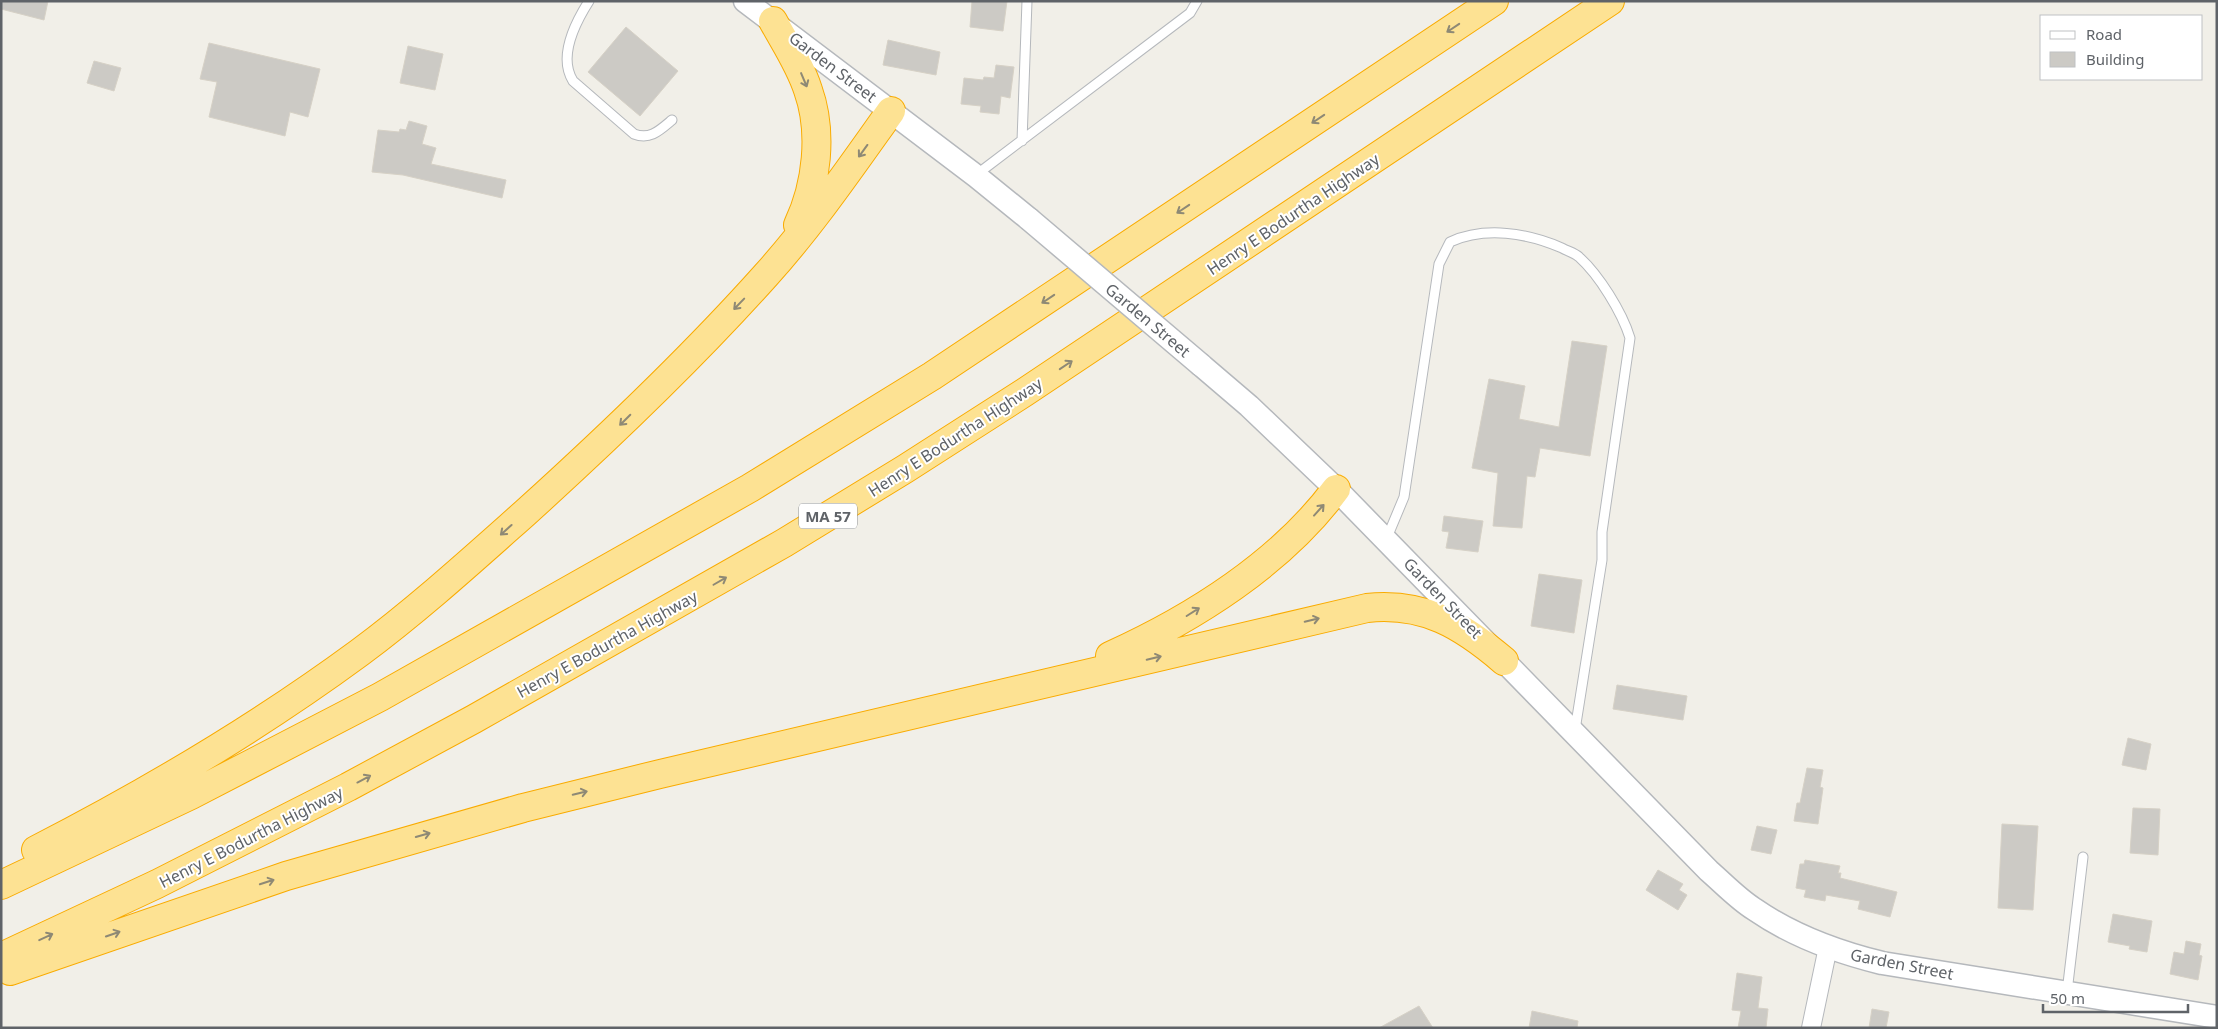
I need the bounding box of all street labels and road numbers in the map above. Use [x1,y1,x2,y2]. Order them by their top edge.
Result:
street label: Garden Street [785,27,882,107]
street label: Henry E Bodurtha Highway [1203,148,1384,280]
street label: Garden Street [1101,278,1195,362]
street label: Henry E Bodurtha Highway [864,372,1047,502]
road number: MA 57 [799,504,857,528]
street label: Garden Street [1399,553,1487,643]
street label: Henry E Bodurtha Highway [513,585,702,703]
street label: Henry E Bodurtha Highway [155,781,347,893]
street label: Garden Street [1849,943,1956,985]

